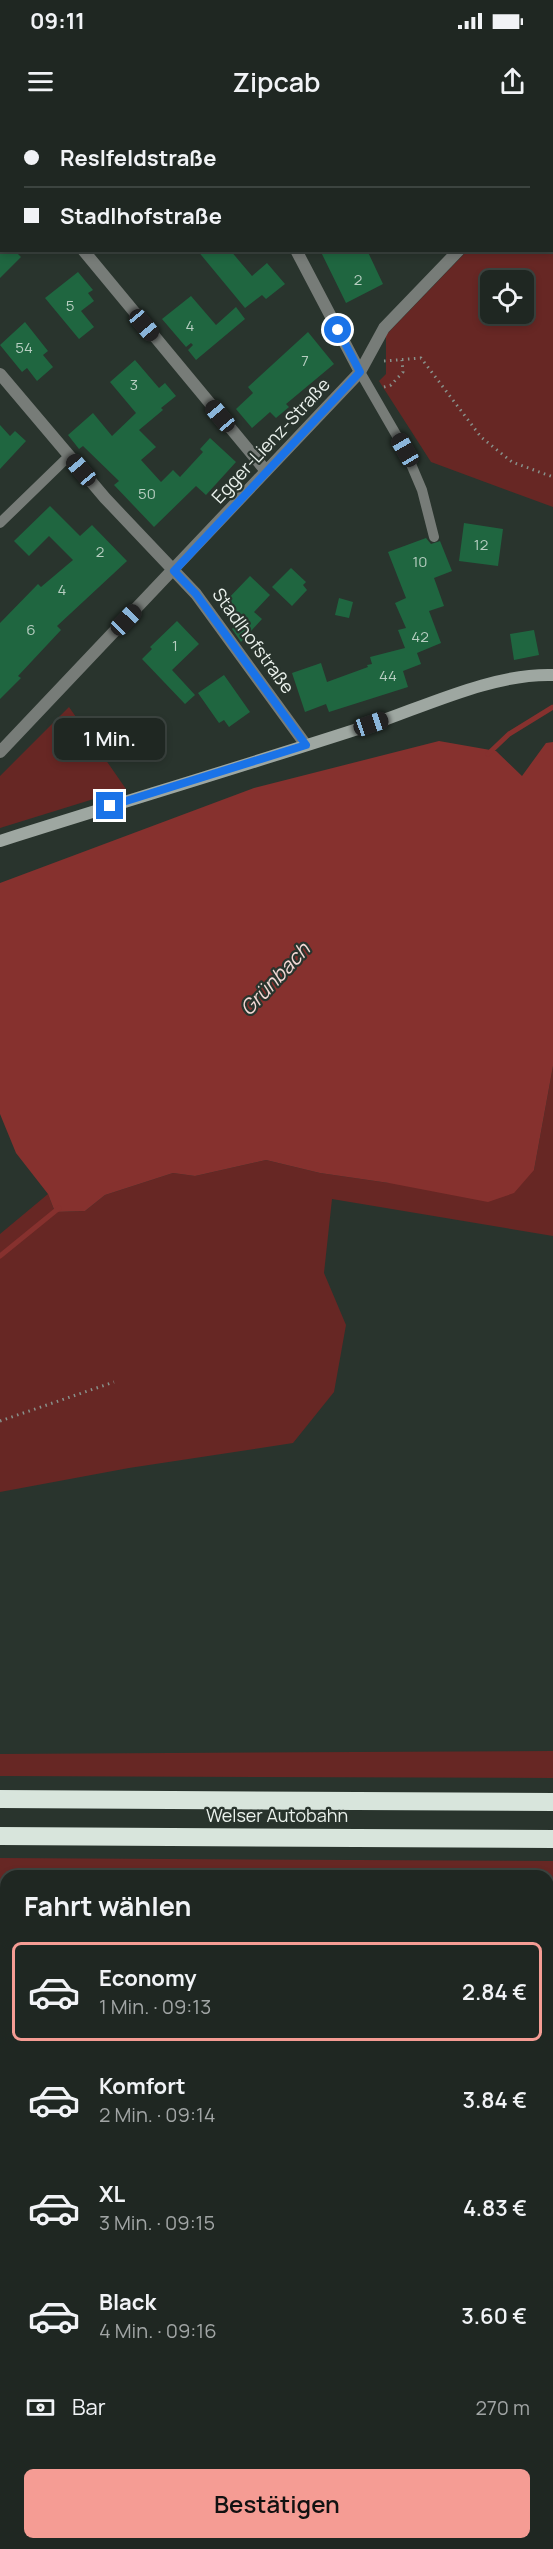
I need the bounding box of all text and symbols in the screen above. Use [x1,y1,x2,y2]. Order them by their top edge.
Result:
text: 09:11 [30,6,85,36]
text: Zipcab [233,63,321,100]
icon: menu [24,65,57,98]
icon: share [496,65,529,98]
text: Reslfeldstraße [60,143,217,173]
text: Stadlhofstraße [60,201,222,231]
house number: 2 [354,269,362,290]
map controls [480,270,534,324]
button: locate [480,270,534,324]
house number: 5 [66,295,74,316]
car [126,305,162,345]
house number: 4 [186,315,195,336]
route start [324,316,351,343]
house number: 54 [15,337,33,358]
house number: 7 [301,350,309,371]
street label: Egger-Lienz-Straße [206,372,335,508]
house number: 3 [130,374,138,395]
car [202,396,238,436]
car [388,430,422,470]
car [63,450,99,490]
house number: 50 [138,483,156,504]
house number: 12 [474,534,488,555]
house number: 2 [96,541,104,562]
house number: 10 [413,551,428,572]
house number: 4 [58,579,67,600]
street label: Stadlhofstraße [207,583,300,698]
car [107,601,145,639]
house number: 6 [26,619,36,640]
house number: 42 [411,626,429,647]
house number: 1 [172,635,178,656]
house number: 44 [379,665,397,686]
car [351,710,391,738]
callout: 1 Min. [54,719,166,761]
text: 1 Min. [83,725,136,752]
route end [96,792,123,819]
water label: Grünbach [234,935,316,1021]
street label: Welser Autobahn [206,1803,348,1827]
text: Fahrt wählen [24,1887,192,1924]
text: Economy [99,1963,197,1993]
icon: car [27,1965,81,2019]
text: 2.84 € [462,1977,527,2007]
text: 1 Min. · 09:13 [99,1993,211,2020]
text: Komfort [99,2071,186,2101]
icon: car [27,2073,81,2127]
text: 3.84 € [462,2085,527,2115]
text: 2 Min. · 09:14 [99,2101,216,2128]
text: XL [99,2179,125,2209]
icon: car [27,2181,81,2235]
text: 4.83 € [463,2193,527,2223]
text: 3 Min. · 09:15 [99,2209,215,2236]
text: Black [99,2287,156,2317]
icon: car [27,2289,81,2343]
text: 3.60 € [461,2301,527,2331]
text: 4 Min. · 09:16 [99,2317,217,2344]
icon: cash [24,2391,57,2424]
text: Bar [72,2392,106,2422]
text: 270 m [475,2394,530,2421]
button: Bestätigen [24,2469,530,2538]

